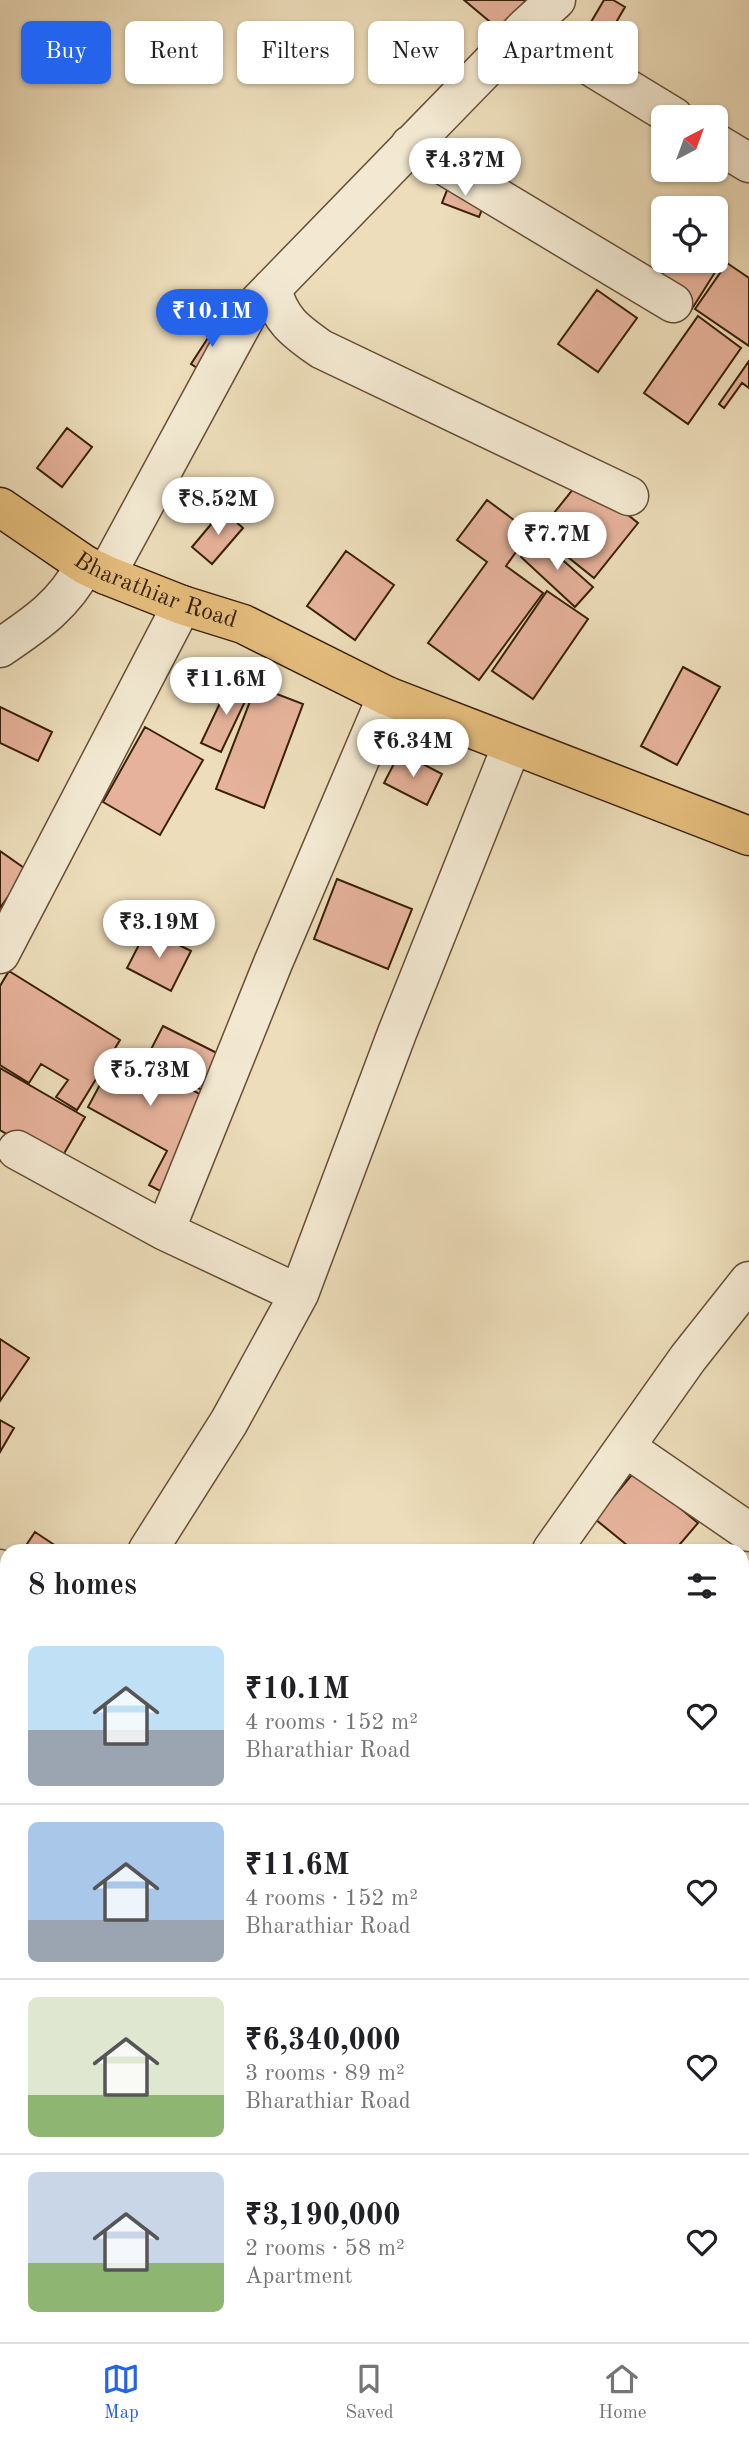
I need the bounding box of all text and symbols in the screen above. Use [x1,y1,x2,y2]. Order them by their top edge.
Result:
chip: Buy [21,21,111,84]
chip: Rent [125,21,223,84]
chip: Filters [237,21,354,84]
chip: New [368,21,464,84]
chip: Apartment [478,21,638,84]
north arrow [651,105,728,182]
map controls [651,105,728,273]
pin: ₹4.37M [408,138,522,198]
text: ₹4.37M [425,149,505,172]
button: locate [651,196,728,273]
pin: ₹10.1M [155,290,269,349]
text: ₹10.1M [172,300,252,323]
pin: ₹8.52M [161,477,275,537]
text: ₹8.52M [178,488,258,511]
pin: ₹7.7M [508,512,606,572]
text: ₹7.7M [524,523,590,546]
street label: Bharathiar Road [69,549,240,633]
pin: ₹11.6M [169,658,283,717]
text: ₹11.6M [186,668,266,691]
pin: ₹6.34M [356,720,470,779]
text: ₹6.34M [373,730,453,753]
pin: ₹3.19M [102,900,216,960]
text: ₹3.19M [119,911,199,934]
pin: ₹5.73M [93,1048,207,1108]
text: ₹5.73M [110,1059,190,1082]
icon: filters [683,1567,721,1605]
text: 8 homes [28,1571,137,1601]
icon: home [84,1674,168,1758]
text: ₹10.1M [245,1675,349,1705]
icon: heart [683,1697,721,1735]
text: 4 rooms · 152 m² [245,1711,418,1734]
text: Bharathiar Road [245,1739,411,1762]
icon: home [84,1850,168,1934]
text: ₹11.6M [245,1851,349,1881]
icon: heart [683,1873,721,1911]
text: 4 rooms · 152 m² [245,1887,418,1910]
text: Bharathiar Road [245,1915,411,1938]
icon: home [84,2025,168,2109]
text: ₹6,340,000 [245,2026,401,2056]
icon: heart [683,2048,721,2086]
text: 3 rooms · 89 m² [245,2062,405,2085]
text: Bharathiar Road [245,2090,411,2113]
icon: home [84,2200,168,2284]
text: ₹3,190,000 [245,2201,401,2231]
icon: heart [683,2223,721,2261]
text: 2 rooms · 58 m² [245,2237,405,2260]
text: Apartment [245,2265,353,2288]
tab: Map [102,2360,140,2425]
tab: Saved [345,2360,394,2425]
tab: Home [598,2360,647,2425]

